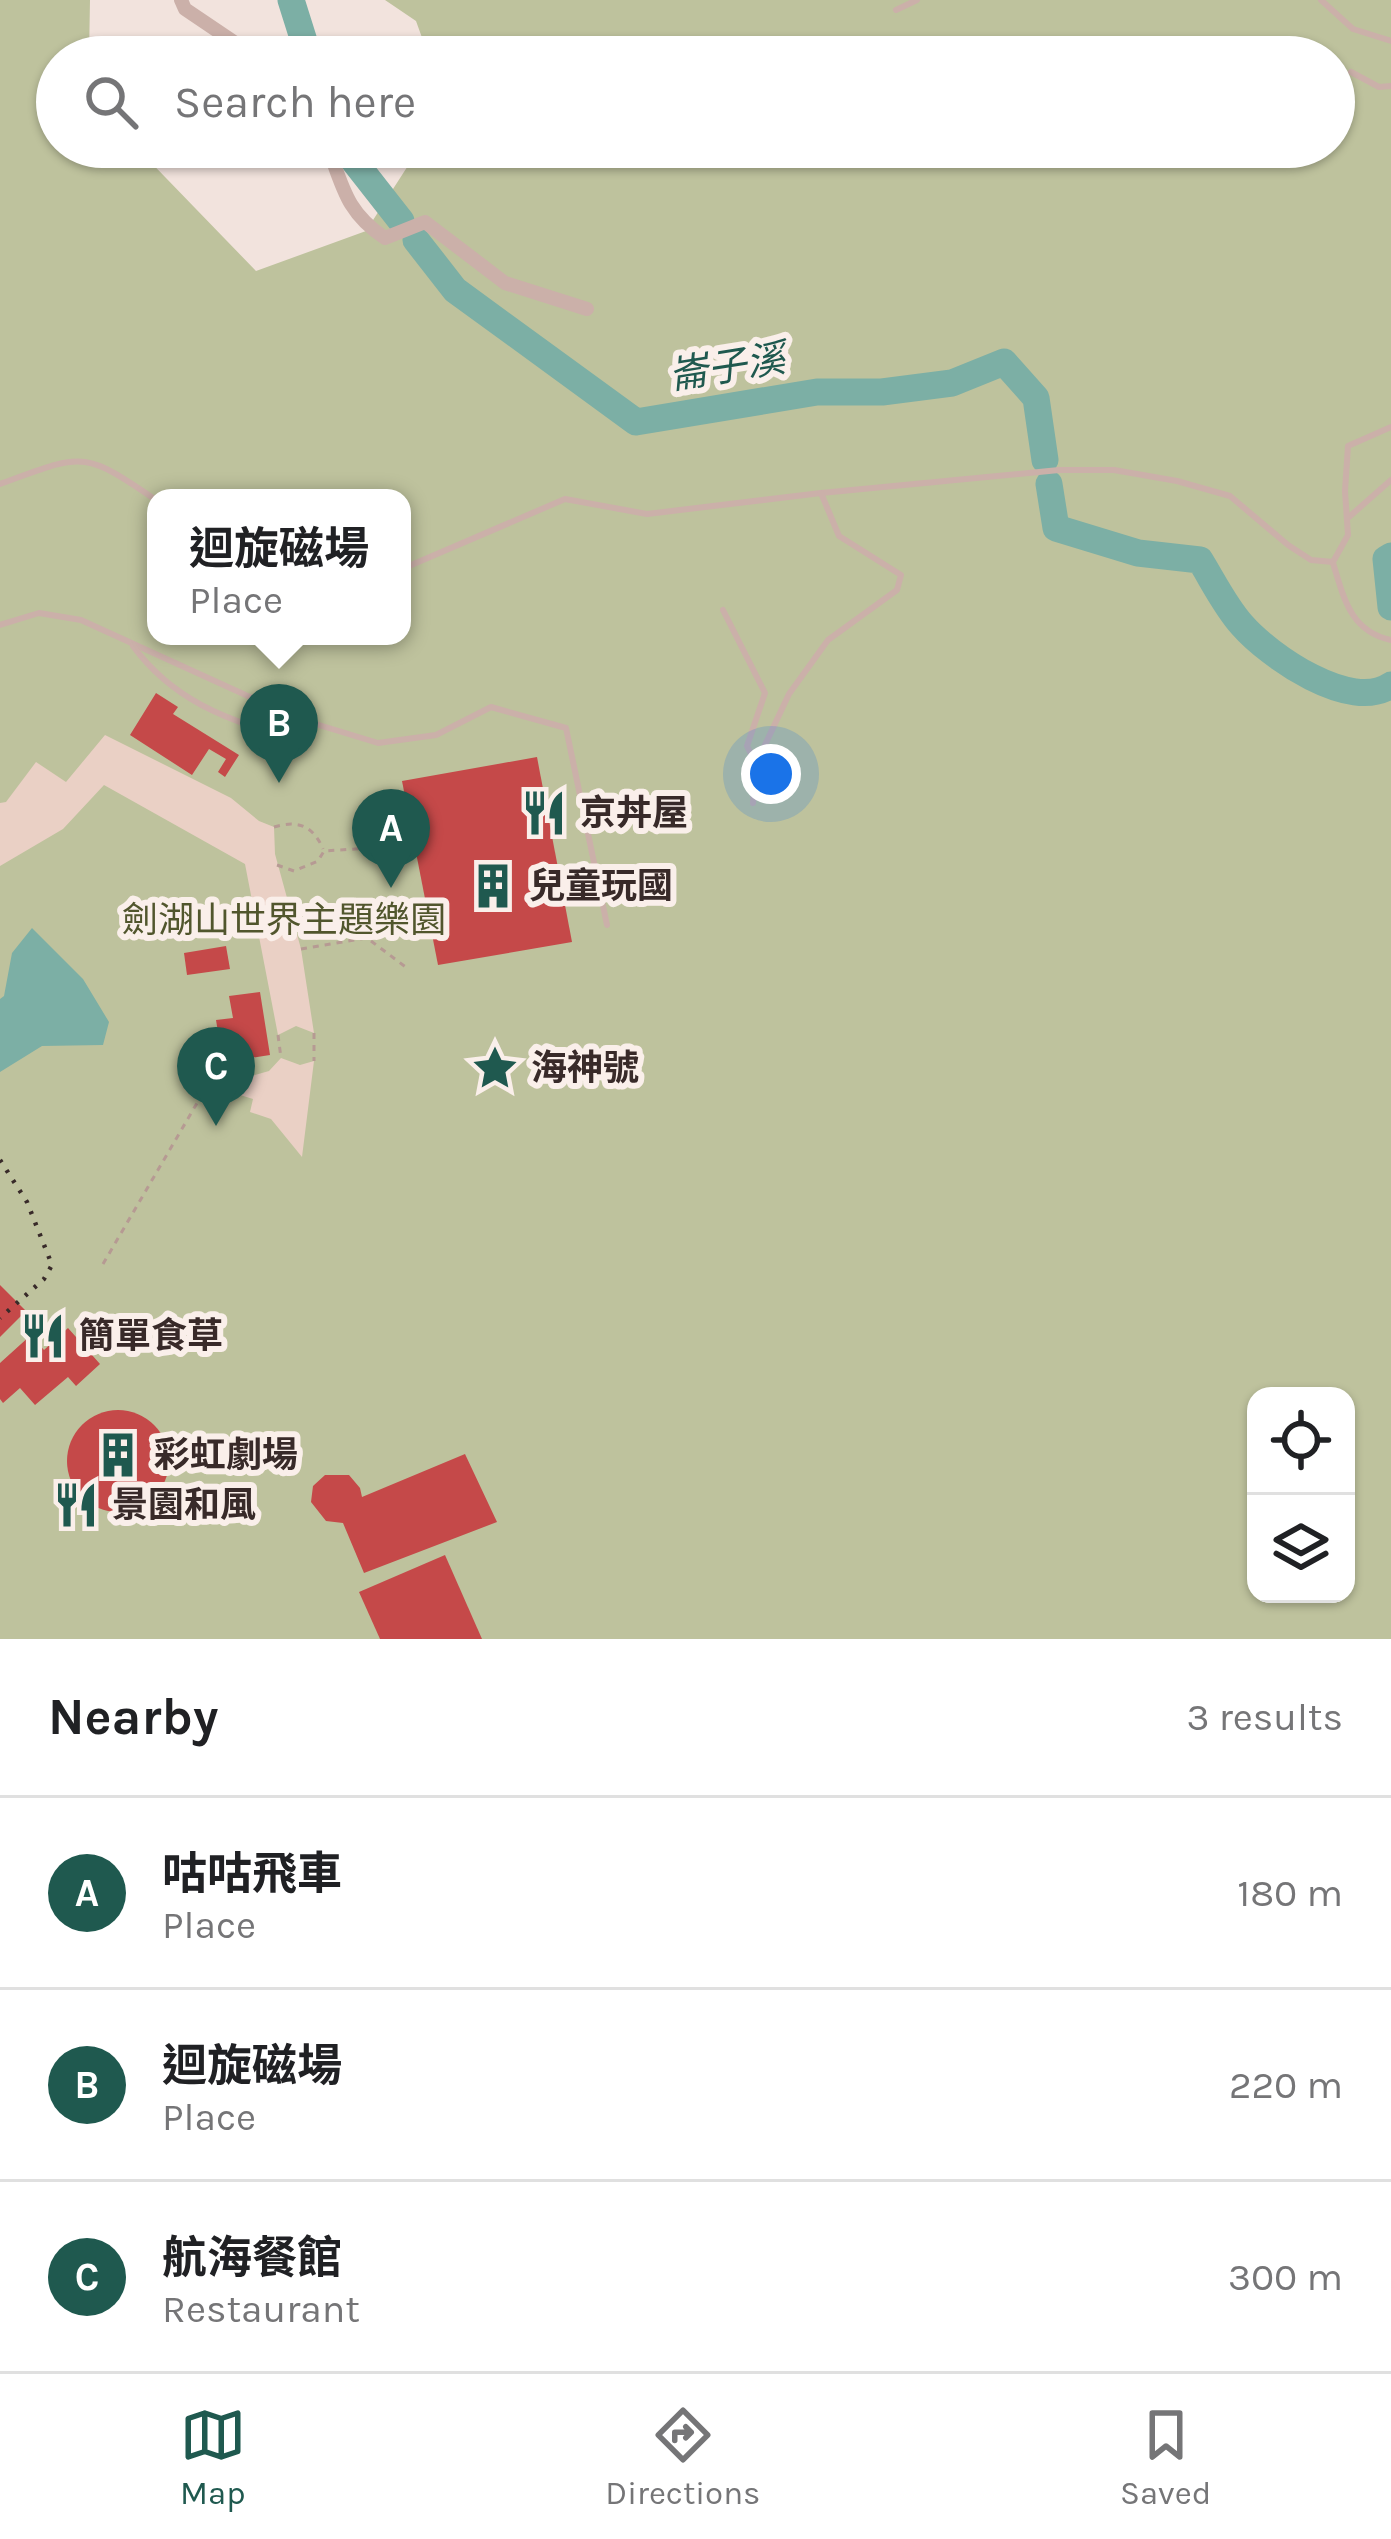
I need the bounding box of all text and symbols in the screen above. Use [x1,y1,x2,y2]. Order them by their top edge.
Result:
search box [36,36,1355,168]
icon: search [78,69,144,135]
text: Search here [174,76,416,128]
water label: 崙子溪 [666,334,793,399]
popup [147,489,411,645]
text: 迴旋磁場 [189,523,369,575]
text: Place [189,577,283,623]
pin: B [240,684,318,783]
your location [741,744,801,804]
restaurant icon: 京丼屋 [519,788,569,838]
pin: A [352,789,430,888]
place label: 京丼屋 [580,792,688,834]
building icon: 兒童玩國 [468,861,518,911]
place label: 兒童玩國 [529,865,673,907]
park label: 劍湖山世界主題樂園 [122,899,446,941]
pin: C [177,1027,255,1126]
place icon: 海神號 [470,1043,520,1093]
place label: 海神號 [531,1047,639,1089]
restaurant icon: 簡單食草 [18,1311,68,1361]
place label: 簡單食草 [79,1315,223,1357]
map controls [1247,1387,1355,1603]
button: locate [1247,1387,1355,1495]
building icon: 彩虹劇場 [93,1430,143,1480]
place label: 彩虹劇場 [154,1434,298,1476]
restaurant icon: 景園和風 [51,1480,101,1530]
place label: 景園和風 [112,1484,256,1526]
button: layers [1247,1495,1355,1603]
text: Nearby [48,1687,218,1747]
text: 3 results [1186,1694,1343,1740]
text: 咕咕飛車 [162,1848,342,1900]
text: A [75,1870,99,1916]
text: 180 m [1237,1870,1343,1916]
text: Place [162,1902,256,1948]
text: 迴旋磁場 [162,2040,342,2092]
text: B [74,2062,100,2108]
text: 220 m [1229,2062,1343,2108]
text: Place [162,2094,256,2140]
text: 航海餐館 [162,2232,342,2284]
text: C [75,2254,99,2300]
text: 300 m [1228,2254,1343,2300]
text: Restaurant [162,2286,360,2332]
tab: Map [180,2402,246,2512]
tab: Directions [605,2402,760,2512]
tab: Saved [1120,2402,1211,2512]

